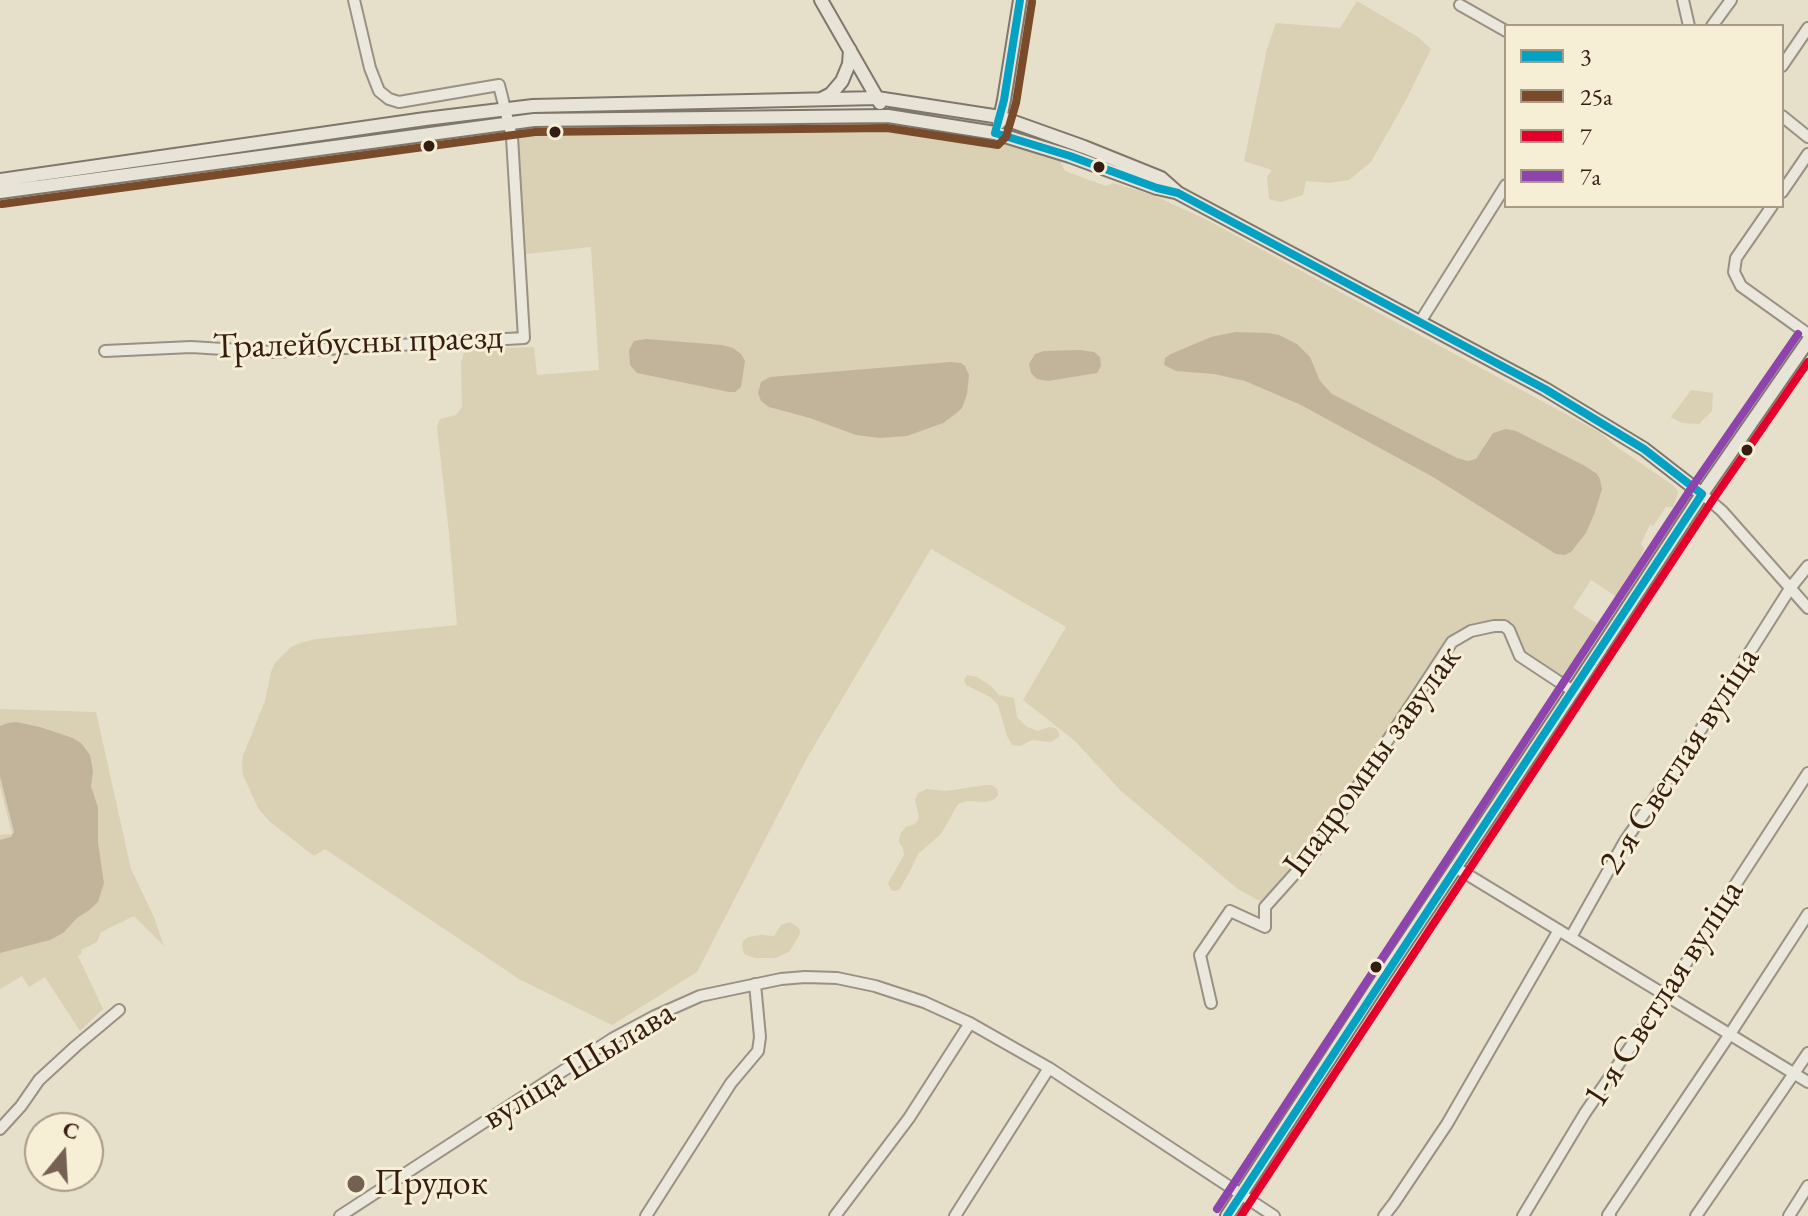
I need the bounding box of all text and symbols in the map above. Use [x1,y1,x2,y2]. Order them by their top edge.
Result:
legend [1504,24,1784,208]
text: 3 [1580,41,1592,72]
text: 25а [1580,81,1613,112]
text: 7 [1580,121,1592,152]
unlabelled marker [547,124,563,140]
unlabelled marker [421,138,437,154]
unlabelled marker [1091,159,1107,175]
text: 7а [1580,161,1601,192]
street label: Тралейбусны праезд [212,316,504,370]
unlabelled marker [1739,442,1755,458]
street label: Іпадромны завулак [1275,637,1471,885]
street label: 2-я Светлая вуліца [1590,639,1770,883]
street label: 1-я Светлая вуліца [1574,872,1754,1116]
unlabelled marker [1368,959,1384,975]
street label: вуліца Шылава [475,992,683,1140]
north arrow [24,1112,104,1192]
text: С [59,1114,83,1147]
place label: Прудок [374,1162,488,1206]
marker: Прудок [345,1173,367,1195]

